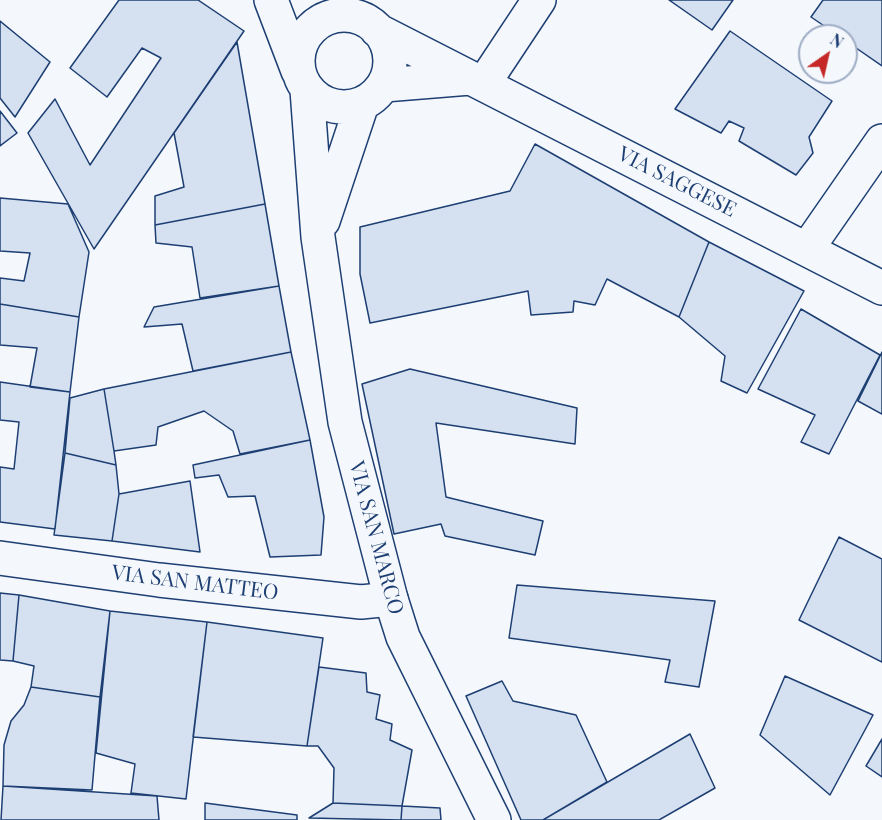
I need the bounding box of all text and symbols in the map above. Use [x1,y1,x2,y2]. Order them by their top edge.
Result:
north arrow [798,24,858,84]
text: N [827,28,848,52]
street label: VIA SAGGESE [614,141,740,223]
street label: VIA SAN MARCO [343,459,409,617]
street label: VIA SAN MATTEO [110,560,280,606]

